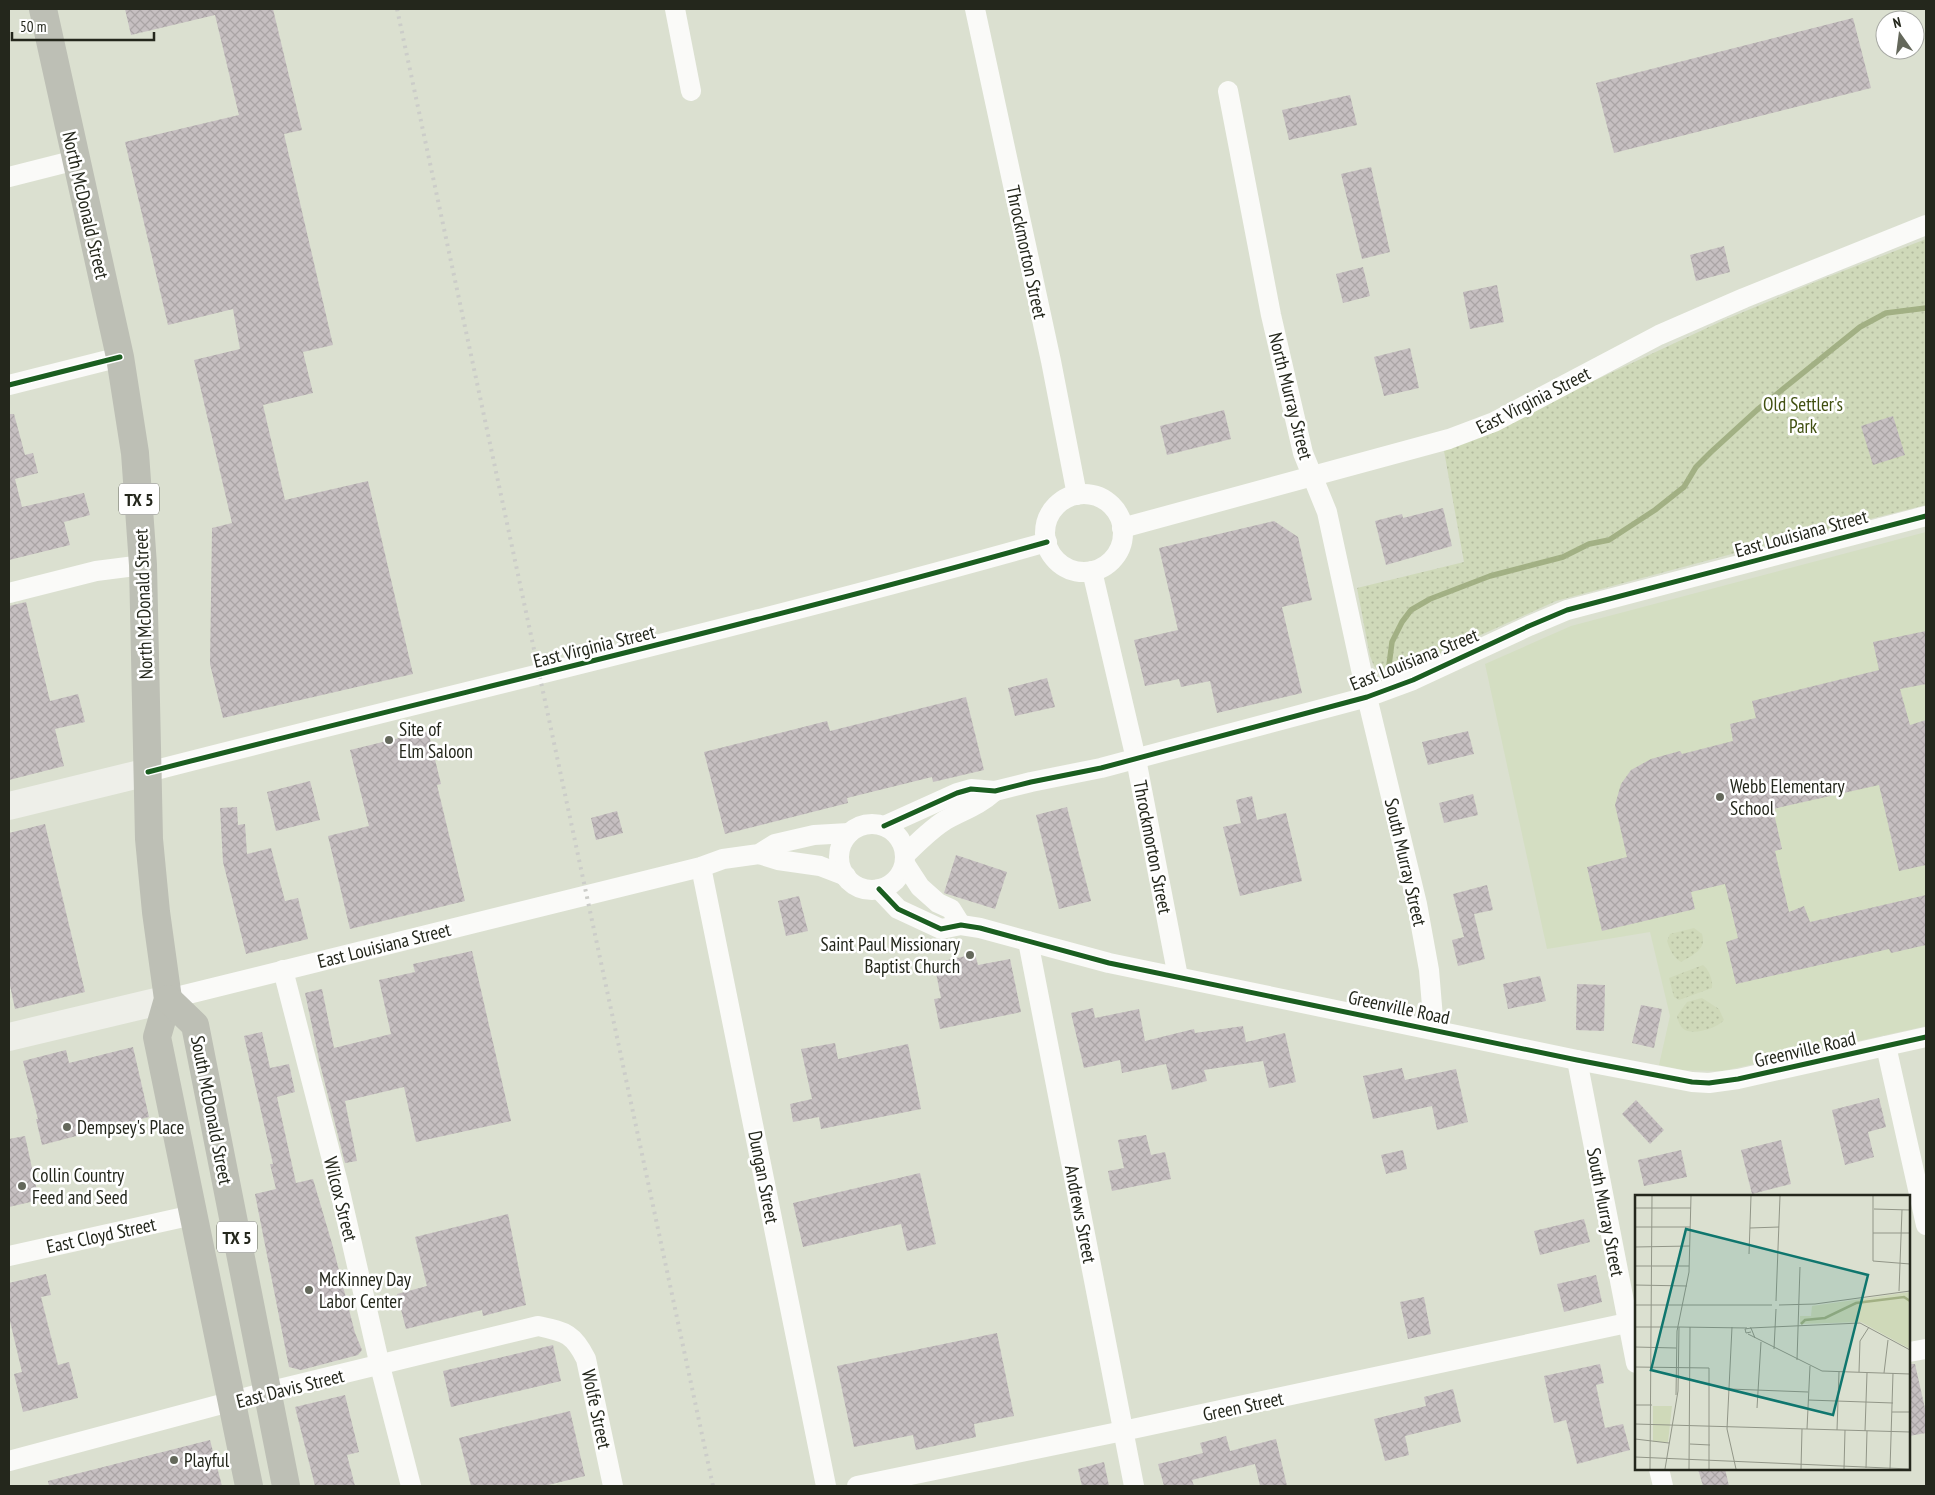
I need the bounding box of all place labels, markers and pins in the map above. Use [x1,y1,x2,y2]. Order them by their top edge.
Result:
place label: Site of Elm Saloon [399,717,473,763]
marker: Site of Elm Saloon [383,734,395,746]
place label: Webb Elementary School [1730,774,1845,820]
marker: Webb Elementary School [1714,791,1726,803]
place label: Saint Paul Missionary Baptist Church [821,932,961,978]
marker: Saint Paul Missionary Baptist Church [964,949,976,961]
place label: Dempsey's Place [77,1115,184,1139]
marker: Dempsey's Place [61,1121,73,1133]
place label: Collin Country Feed and Seed [32,1163,128,1209]
marker: Collin Country Feed and Seed [16,1180,28,1192]
place label: McKinney Day Labor Center [319,1267,412,1313]
marker: McKinney Day Labor Center [303,1284,315,1296]
place label: Playful [184,1448,230,1472]
marker: Playful [168,1454,180,1466]

